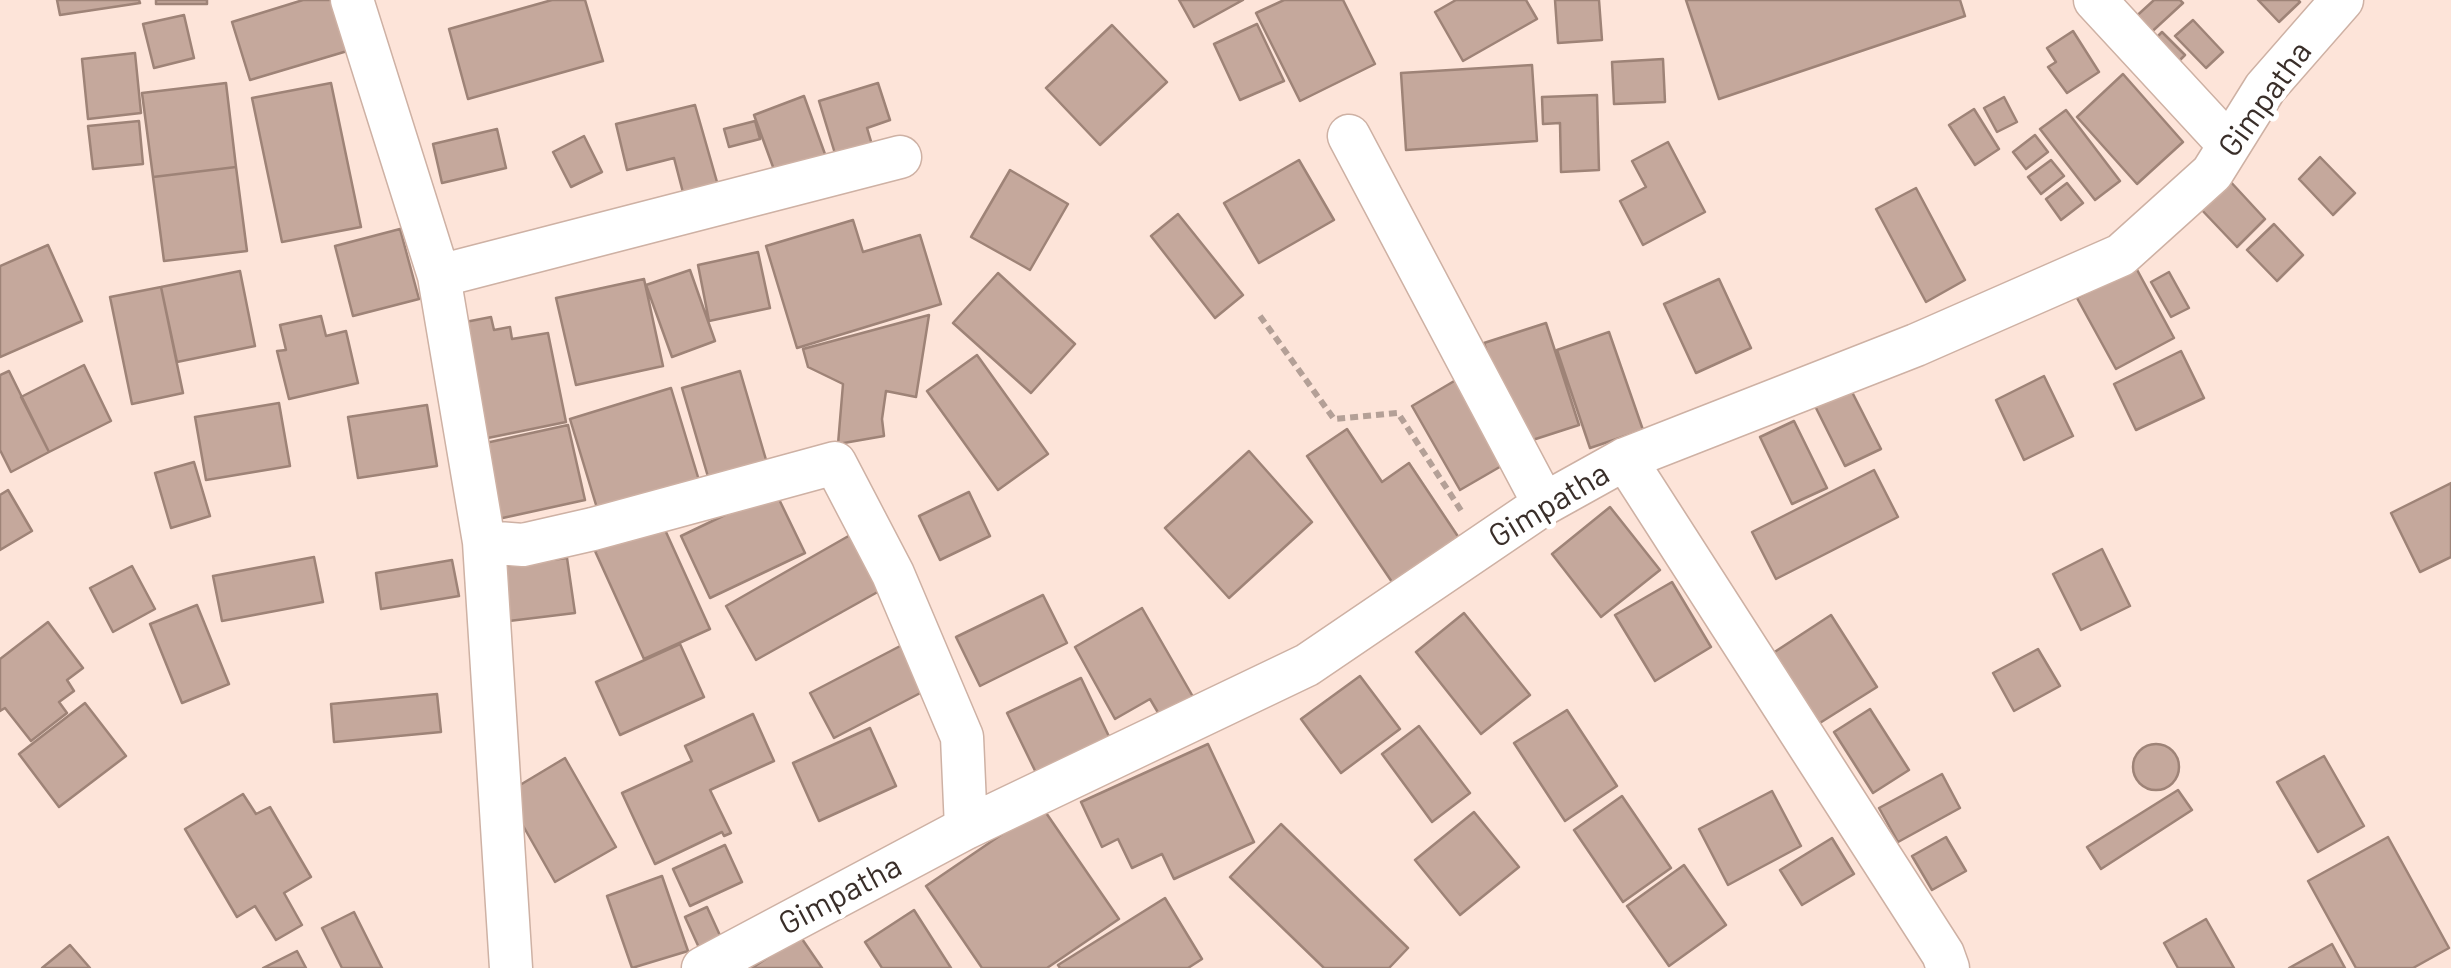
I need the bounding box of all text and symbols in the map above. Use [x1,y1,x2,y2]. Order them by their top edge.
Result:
street label: Gimpatha [2210,34,2320,164]
street label: Gimpatha [1482,454,1616,556]
street label: Gimpatha [772,847,908,943]

